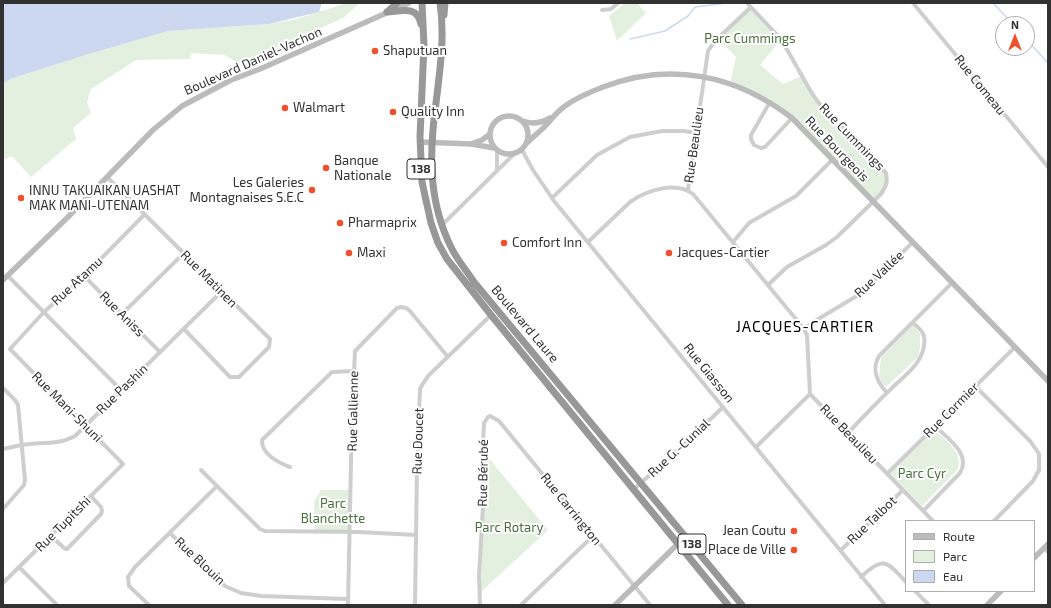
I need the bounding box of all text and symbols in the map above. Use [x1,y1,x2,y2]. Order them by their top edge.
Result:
north arrow [995,16,1035,56]
text: N [1011,18,1019,31]
street label: Boulevard Daniel-Vachon [182,24,324,98]
park label: Parc Cummings [704,31,796,47]
place label: Shaputuan [383,43,447,59]
marker: Shaputuan [370,46,380,56]
street label: Rue Comeau [951,52,1009,118]
place label: Walmart [293,100,345,116]
street label: Rue Cummings [816,100,888,174]
marker: Walmart [280,103,290,113]
place label: Quality Inn [401,104,465,120]
street label: Rue Beaulieu [681,106,707,184]
marker: Quality Inn [388,107,398,117]
street label: Rue Bourgeois [802,113,872,185]
place label: Banque Nationale [334,153,391,184]
road number: 138 [407,159,435,179]
marker: Banque Nationale [321,163,331,173]
place label: Les Galeries Montagnaises S.E.C [189,175,304,206]
place label: INNU TAKUAIKAN UASHAT MAK MANI-UTENAM [29,183,180,214]
marker: Les Galeries Montagnaises S.E.C [307,185,317,195]
marker: INNU TAKUAIKAN UASHAT MAK MANI-UTENAM [16,193,26,203]
place label: Pharmaprix [348,215,417,231]
marker: Pharmaprix [335,218,345,228]
place label: Comfort Inn [512,235,582,251]
marker: Comfort Inn [499,238,509,248]
place label: Maxi [357,245,386,261]
place label: Jacques-Cartier [677,245,769,261]
street label: Rue Matinen [177,247,241,311]
street label: Rue Vallée [851,247,907,301]
marker: Maxi [344,248,354,258]
marker: Jacques-Cartier [664,248,674,258]
street label: Rue Atamu [48,253,106,309]
street label: Boulevard Laure [488,282,562,366]
street label: Rue Aniss [96,288,148,340]
district label: JACQUES-CARTIER [736,318,874,336]
street label: Rue Giasson [680,340,738,406]
street label: Rue Pashin [93,361,151,417]
street label: Rue Mani-Shuni [28,368,106,446]
street label: Rue Gallienne [344,371,362,451]
street label: Rue Cormier [920,379,982,441]
street label: Rue Beaulieu [817,401,881,467]
street label: Rue Doucet [409,407,427,475]
street label: Rue G.-Cunial [645,415,713,481]
street label: Rue Bérubé [475,439,491,507]
park label: Parc Cyr [898,466,946,482]
street label: Rue Carrington [537,470,605,548]
street label: Rue Tupitshi [32,493,94,555]
street label: Rue Talbot [844,493,900,547]
park label: Parc Blanchette [301,496,365,527]
park label: Parc Rotary [475,520,543,536]
legend [905,520,1035,592]
place label: Jean Coutu [722,523,786,539]
marker: Jean Coutu [789,526,799,536]
text: Route [943,529,975,543]
street label: Rue Blouin [172,534,228,588]
road number: 138 [678,534,706,554]
place label: Place de Ville [708,542,786,558]
marker: Place de Ville [789,545,799,555]
text: Parc [943,549,967,563]
text: Eau [943,569,963,583]

